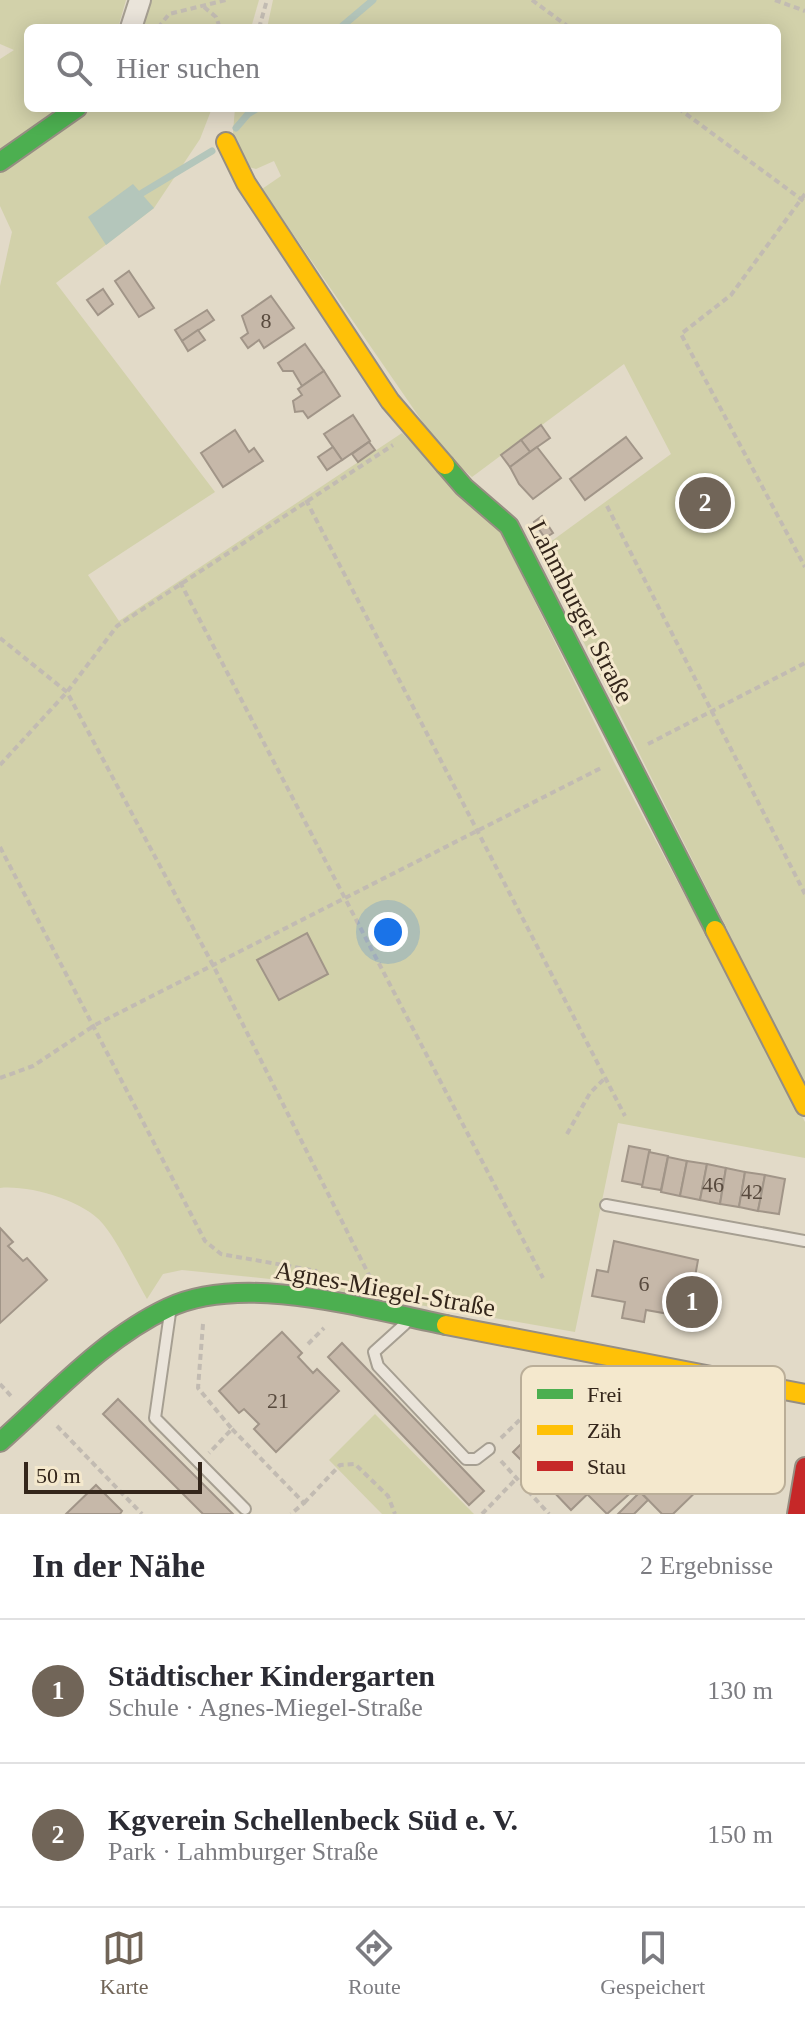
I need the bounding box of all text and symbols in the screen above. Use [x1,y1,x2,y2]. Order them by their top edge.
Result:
search box [24,24,781,112]
icon: search [52,46,96,90]
text: Hier suchen [116,51,260,84]
house number: 8 [261,308,272,333]
pin: 2 [679,473,731,533]
street label: Lahmburger Straße [522,516,640,708]
your location [368,912,408,952]
house number: 46 [702,1172,724,1197]
house number: 42 [741,1179,763,1204]
street label: Agnes-Miegel-Straße [272,1255,498,1323]
house number: 6 [639,1271,650,1296]
pin: 1 [666,1272,718,1332]
legend [521,1366,785,1494]
text: Frei [587,1382,622,1407]
house number: 21 [267,1388,289,1413]
text: Zäh [587,1418,621,1443]
text: Stau [587,1454,626,1479]
scale bar [24,1458,202,1494]
text: 50 m [36,1463,81,1488]
text: In der Nähe [32,1547,205,1584]
text: 2 Ergebnisse [640,1551,773,1580]
text: Städtischer Kindergarten [108,1659,435,1692]
text: 1 [52,1676,65,1705]
text: 130 m [707,1676,773,1705]
text: Schule · Agnes-Miegel-Straße [108,1693,423,1722]
text: Kgverein Schellenbeck Süd e. V. [108,1803,518,1836]
text: 2 [52,1820,65,1849]
text: 150 m [707,1820,773,1849]
text: Park · Lahmburger Straße [108,1837,378,1866]
tab: Karte [100,1926,149,2000]
tab: Route [348,1926,401,2000]
tab: Gespeichert [600,1926,705,2000]

